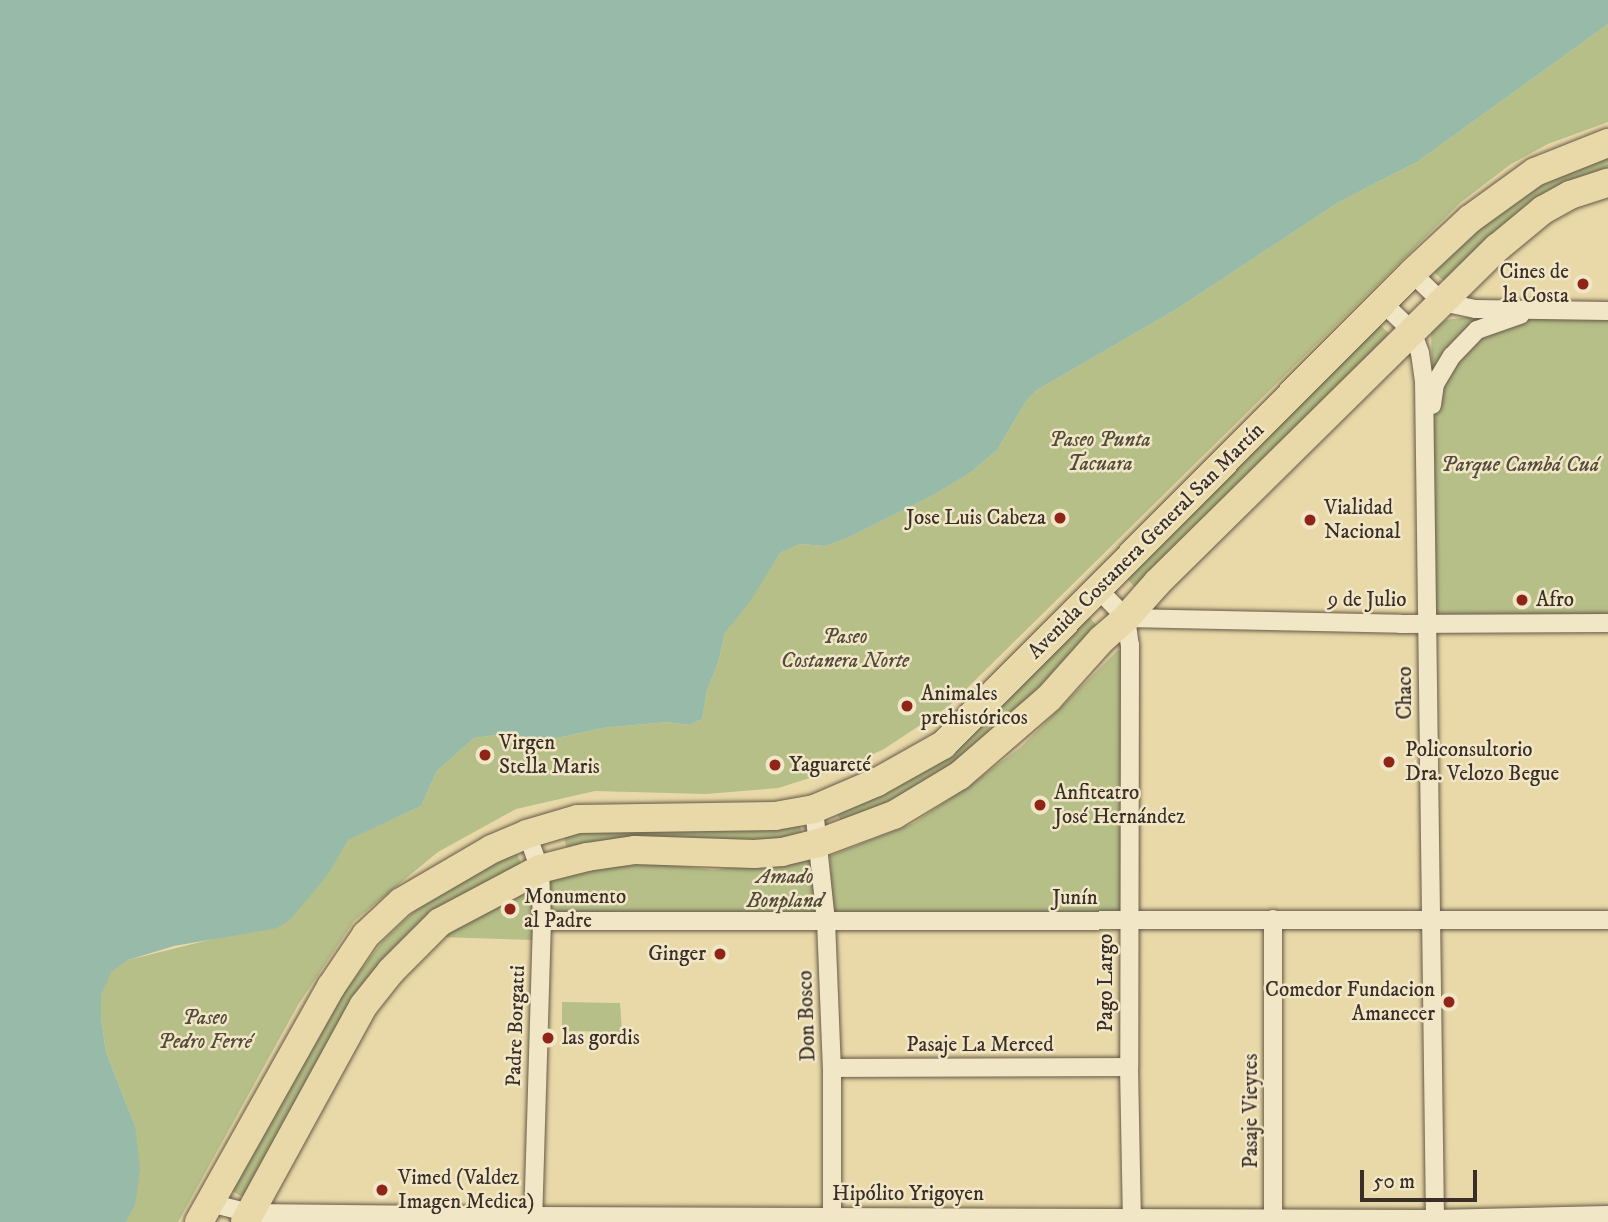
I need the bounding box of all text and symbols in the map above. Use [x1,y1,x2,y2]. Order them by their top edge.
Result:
place label: Cines de la Costa [1499,259,1569,309]
marker: Cines de la Costa [1575,276,1591,292]
street label: Avenida Costanera General San Martín [1023,418,1269,664]
park label: Paseo Punta Tacuara [1049,427,1151,477]
park label: Parque Cambá Cuá [1441,452,1599,478]
place label: Vialidad Nacional [1324,495,1401,545]
place label: Jose Luis Cabeza [906,505,1046,531]
marker: Jose Luis Cabeza [1052,510,1068,526]
marker: Vialidad Nacional [1302,512,1318,528]
street label: 9 de Julio [1328,587,1406,613]
place label: Afro [1536,587,1574,613]
marker: Afro [1514,592,1530,608]
park label: Paseo Costanera Norte [781,624,909,674]
street label: Chaco [1392,666,1418,720]
place label: Animales prehistóricos [921,681,1028,731]
marker: Animales prehistóricos [899,698,915,714]
place label: Virgen Stella Maris [499,730,600,780]
place label: Policonsultorio Dra. Velozo Begue [1405,737,1559,787]
marker: Virgen Stella Maris [477,747,493,763]
place label: Yaguareté [789,752,871,778]
marker: Policonsultorio Dra. Velozo Begue [1379,752,1399,772]
marker: Yaguareté [767,757,783,773]
place label: Anfiteatro José Hernández [1054,780,1185,830]
marker: Anfiteatro José Hernández [1032,797,1048,813]
park label: Amado Bonpland [747,864,823,914]
place label: Monumento al Padre [524,884,626,934]
street label: Junín [1052,885,1098,911]
marker: Monumento al Padre [502,901,518,917]
street label: Pago Largo [1093,934,1119,1032]
place label: Ginger [648,941,706,967]
marker: Ginger [712,946,728,962]
street label: Padre Borgatti [501,965,531,1087]
street label: Don Bosco [793,970,821,1062]
place label: Comedor Fundacion Amanecer [1265,977,1435,1027]
marker: Comedor Fundacion Amanecer [1441,994,1457,1010]
park label: Paseo Pedro Ferré [158,1005,252,1055]
place label: las gordis [562,1025,640,1051]
marker: las gordis [540,1030,556,1046]
street label: Pasaje La Merced [906,1032,1054,1058]
street label: Pasaje Vieytes [1238,1054,1264,1168]
scale bar [1363,1156,1480,1200]
place label: Vimed (Valdez Imagen Medica) [398,1165,534,1215]
text: 50 m [1373,1169,1415,1195]
marker: Vimed (Valdez Imagen Medica) [372,1180,392,1200]
street label: Hipólito Yrigoyen [832,1181,984,1207]

